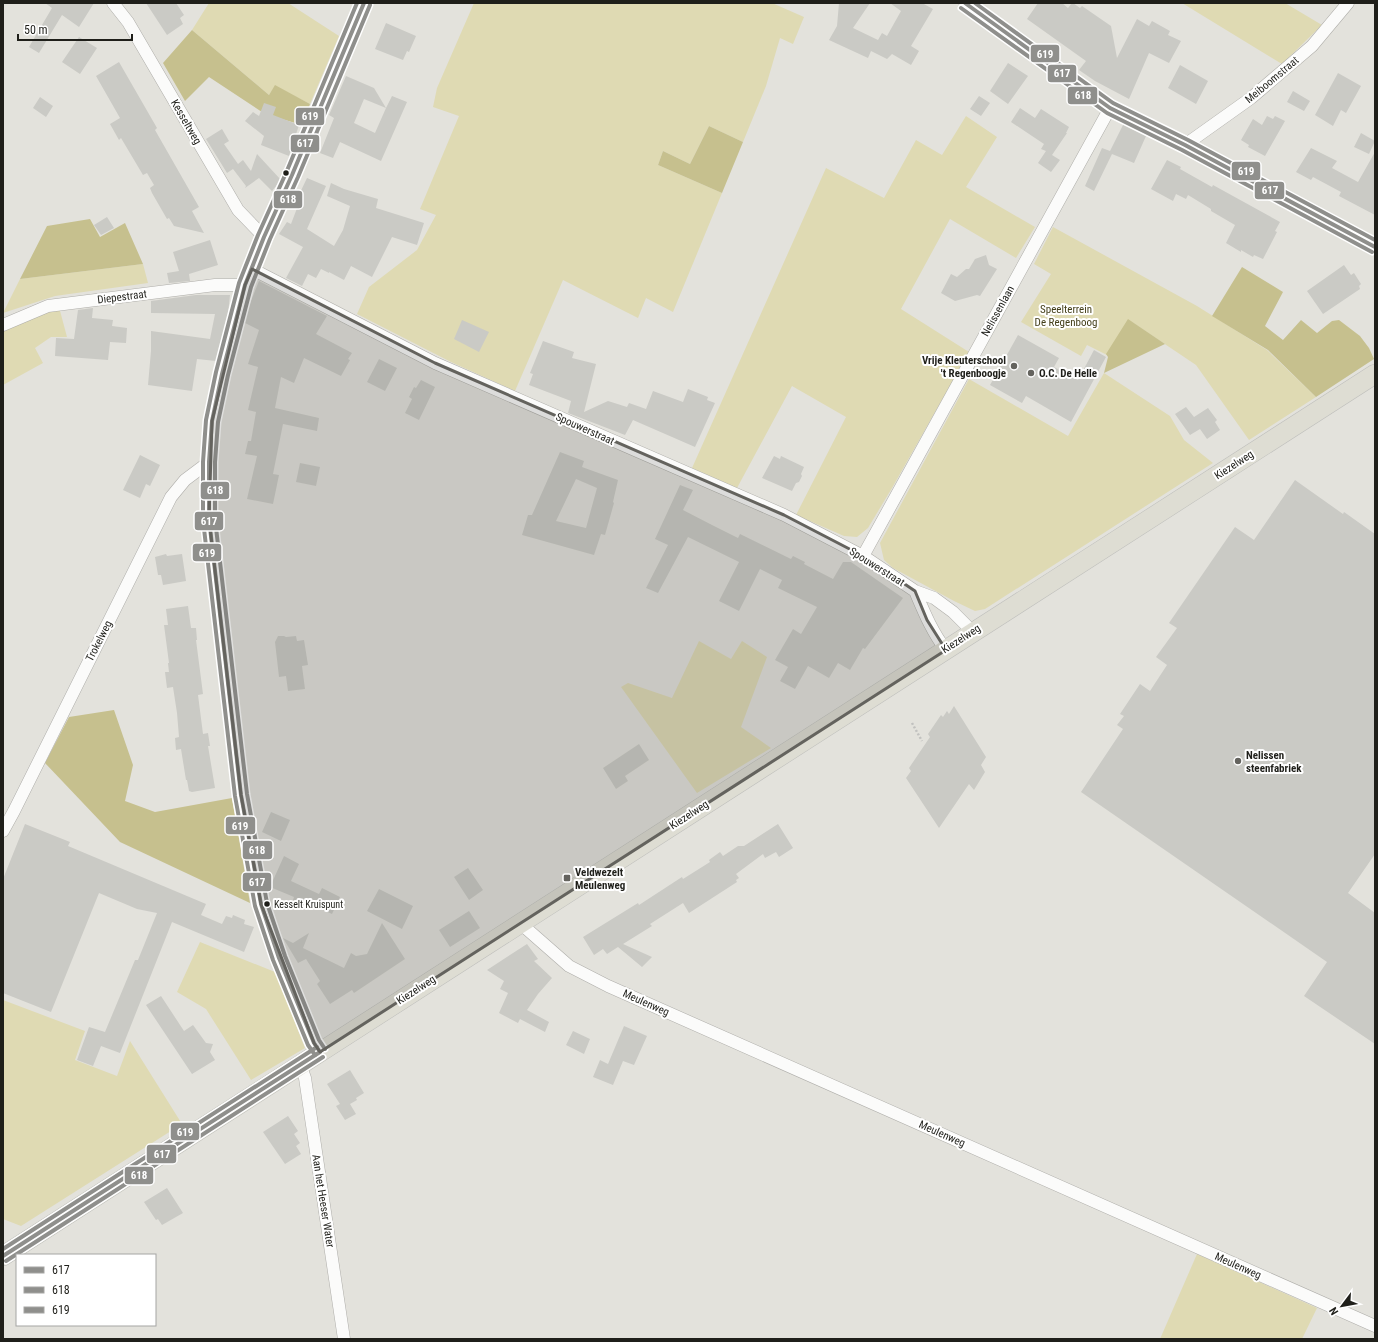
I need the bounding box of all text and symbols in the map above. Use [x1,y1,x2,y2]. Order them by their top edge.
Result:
scale bar [18,16,132,42]
text: 50 m [24,23,48,37]
line badge: 619 [1030,44,1060,63]
text: 619 [1037,48,1053,61]
street label: Meiboomstraat [1243,54,1301,106]
line badge: 617 [1047,64,1077,83]
text: 617 [1054,67,1071,80]
line badge: 618 [1067,86,1098,105]
text: 618 [1075,89,1092,102]
street label: Kesseltweg [168,97,204,147]
line badge: 619 [295,107,325,126]
text: 619 [302,110,318,123]
line badge: 617 [290,134,320,153]
text: 617 [297,137,314,150]
line badge: 619 [1231,161,1261,181]
text: 619 [1238,165,1254,178]
unlabelled marker [281,168,291,178]
line badge: 617 [1254,181,1285,200]
text: 617 [1262,184,1279,197]
line badge: 618 [273,190,303,209]
text: 618 [280,193,297,206]
street label: Nelissenlaan [979,283,1017,339]
street label: Diepestraat [97,288,147,306]
park label: Speelterrein De Regenboog [1035,303,1097,329]
place label: Vrije Kleuterschool 't Regenboogje [922,354,1006,380]
marker: Vrije Kleuterschool 't Regenboogje [1009,361,1019,371]
place label: O.C. De Helle [1039,367,1097,380]
marker: O.C. De Helle [1026,368,1036,378]
street label: Spouwerstraat [554,410,616,448]
street label: Kiezelweg [1212,448,1256,482]
line badge: 618 [200,481,230,500]
text: 618 [207,484,224,497]
line badge: 617 [194,511,224,531]
text: 617 [201,515,218,528]
line badge: 619 [192,543,222,562]
street label: Spouwerstraat [847,545,907,589]
text: 619 [199,547,215,560]
street label: Trokelweg [83,618,115,664]
street label: Kiezelweg [939,622,983,656]
place label: Nelissen steenfabriek [1246,749,1302,775]
marker: Nelissen steenfabriek [1233,756,1243,766]
street label: Kiezelweg [667,798,711,832]
line badge: 619 [225,816,256,835]
text: 619 [232,820,248,833]
line badge: 618 [242,840,273,860]
text: 618 [249,844,266,857]
place label: Veldwezelt Meulenweg [575,866,625,892]
line badge: 617 [242,872,272,892]
marker: Veldwezelt Meulenweg [562,873,572,883]
text: 617 [249,876,266,889]
marker: Kesselt Kruispunt [262,899,272,909]
place label: Kesselt Kruispunt [274,899,343,910]
street label: Kiezelweg [394,973,438,1007]
street label: Meulenweg [621,987,671,1019]
street label: Meulenweg [917,1118,967,1150]
line badge: 619 [170,1122,200,1141]
text: 619 [177,1126,193,1139]
line badge: 617 [146,1144,177,1164]
text: 617 [154,1148,171,1161]
street label: Aan het Heeser Water [309,1153,337,1249]
line badge: 618 [124,1166,154,1185]
text: 618 [131,1169,148,1182]
street label: Meulenweg [1213,1250,1263,1282]
legend [16,1254,156,1326]
text: 617 [52,1263,70,1277]
text: 618 [52,1283,70,1297]
north arrow [1322,1286,1362,1326]
text: 619 [52,1303,70,1317]
text: N [1327,1305,1341,1317]

